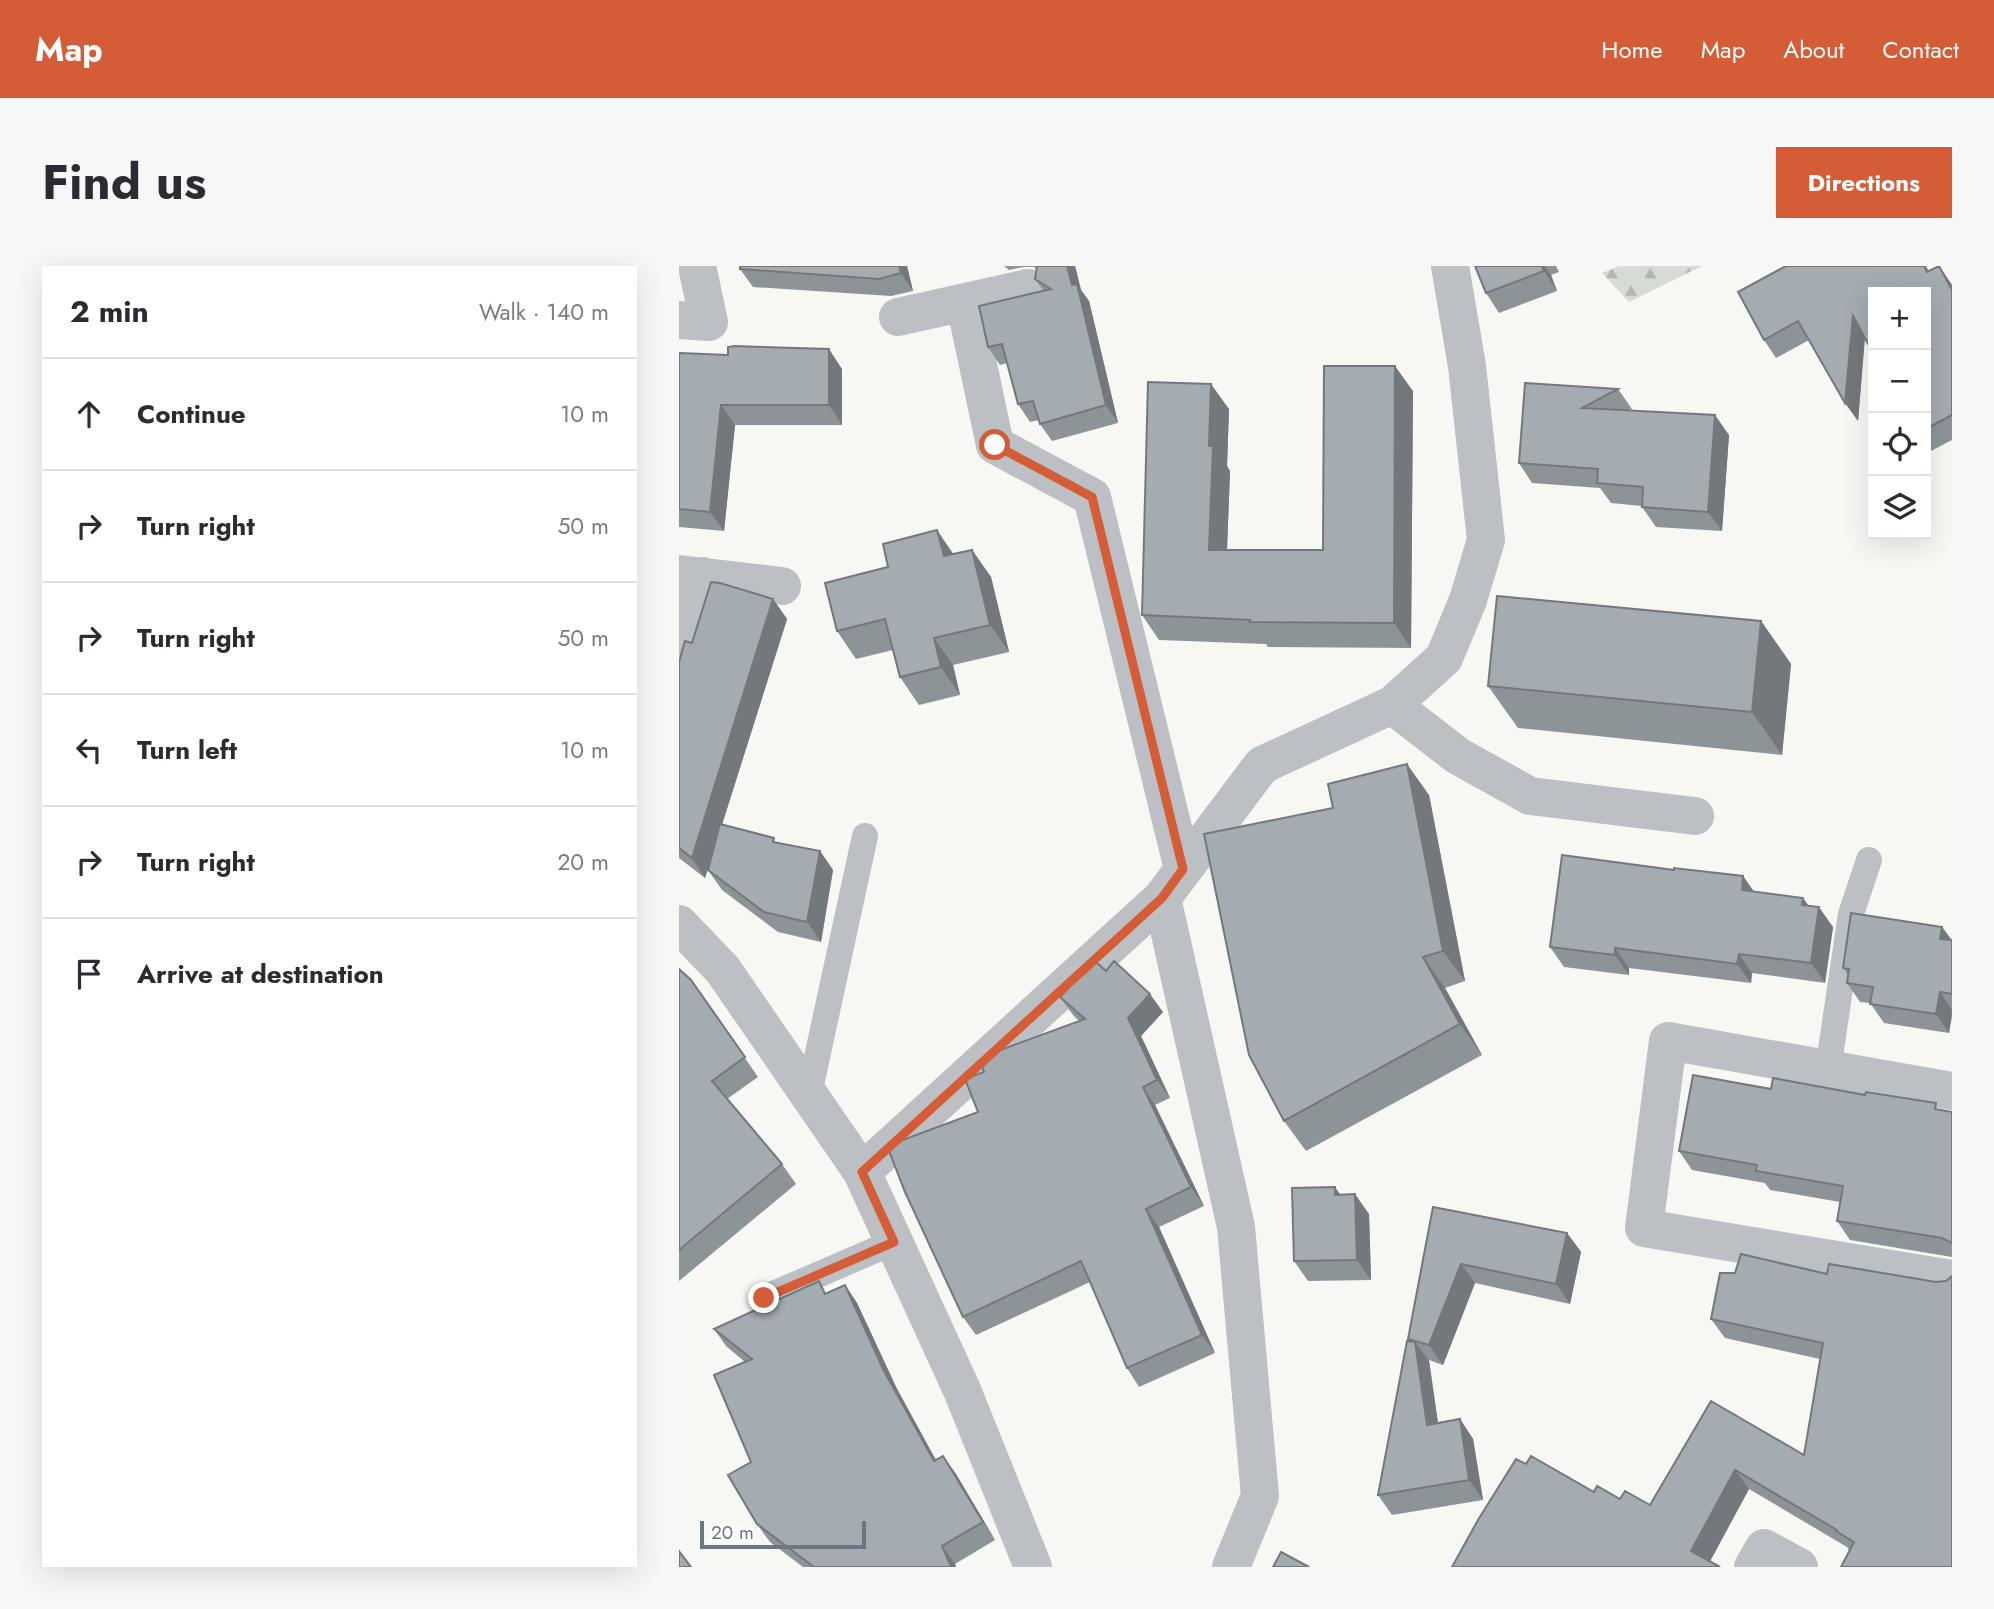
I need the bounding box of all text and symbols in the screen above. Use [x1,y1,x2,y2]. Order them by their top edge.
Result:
text: Map [35,26,103,73]
text: Home [1601,32,1663,67]
text: Map [1701,32,1745,67]
text: About [1783,32,1844,67]
text: Contact [1882,32,1959,67]
text: Find us [42,147,206,217]
button: Directions [1776,147,1952,218]
map controls [1868,287,1931,539]
button: + [1868,287,1931,350]
text: 2 min [70,290,149,333]
text: Walk · 140 m [479,295,609,329]
button: − [1868,350,1931,413]
icon: ahead [70,395,108,433]
text: Continue [137,395,246,433]
text: 10 m [560,397,609,431]
button: locate [1868,413,1931,476]
route start [979,429,1010,460]
button: layers [1868,476,1931,539]
icon: right [70,507,108,545]
text: Turn right [137,507,255,545]
text: 50 m [557,509,609,543]
icon: right [70,619,108,657]
text: Turn right [137,619,255,657]
text: 50 m [557,621,609,655]
icon: left [70,731,108,769]
text: Turn left [137,731,237,769]
text: 10 m [560,733,609,767]
icon: right [70,843,108,881]
text: Turn right [137,843,255,881]
text: 20 m [557,845,609,879]
icon: arrive [70,955,108,993]
text: Arrive at destination [137,955,384,993]
route end [748,1282,779,1313]
scale bar [700,1518,866,1550]
text: 20 m [711,1519,754,1546]

